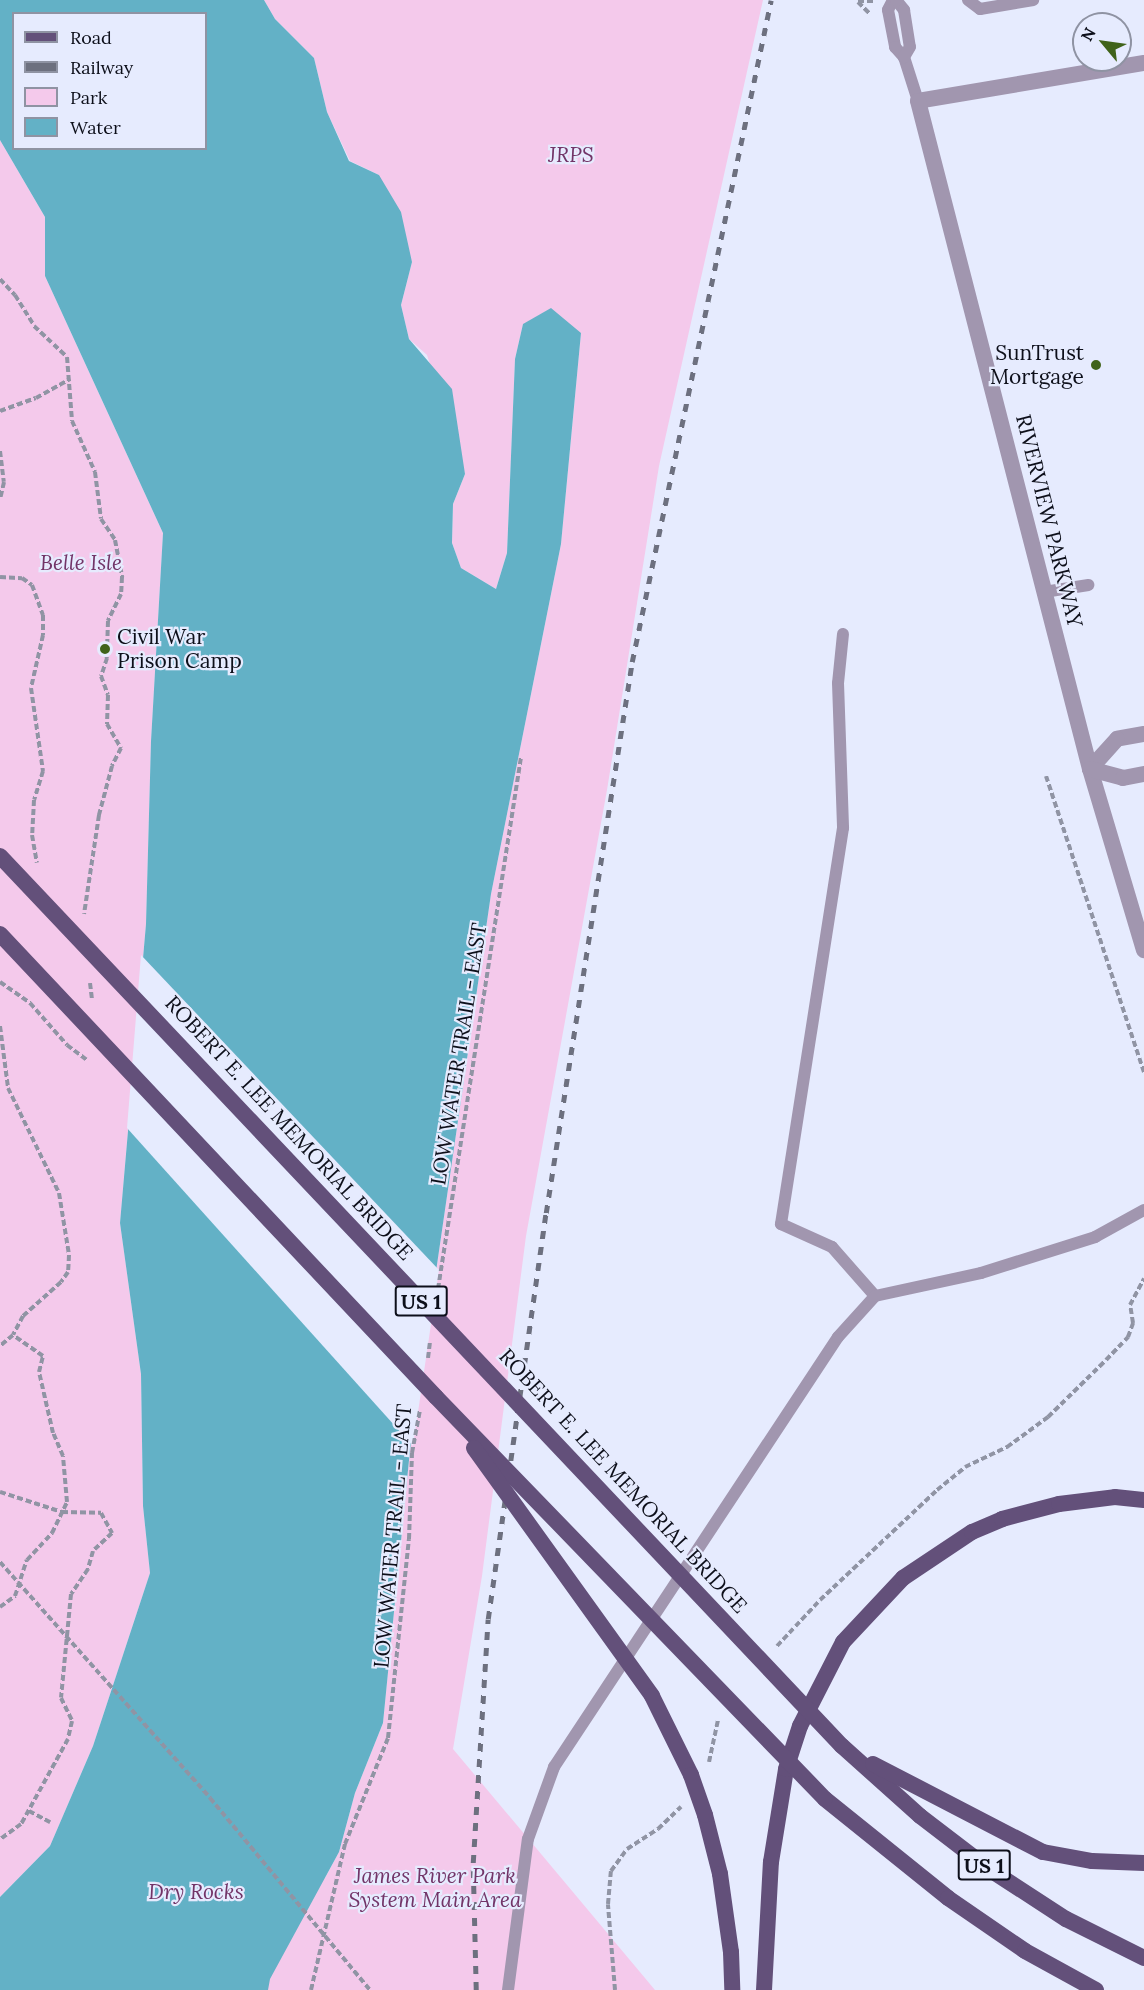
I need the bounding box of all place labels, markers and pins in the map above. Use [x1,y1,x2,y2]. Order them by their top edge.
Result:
place label: SunTrust Mortgage [990,340,1084,390]
marker: SunTrust Mortgage [1089,358,1103,372]
place label: Civil War Prison Camp [117,624,242,674]
marker: Civil War Prison Camp [98,642,112,656]

